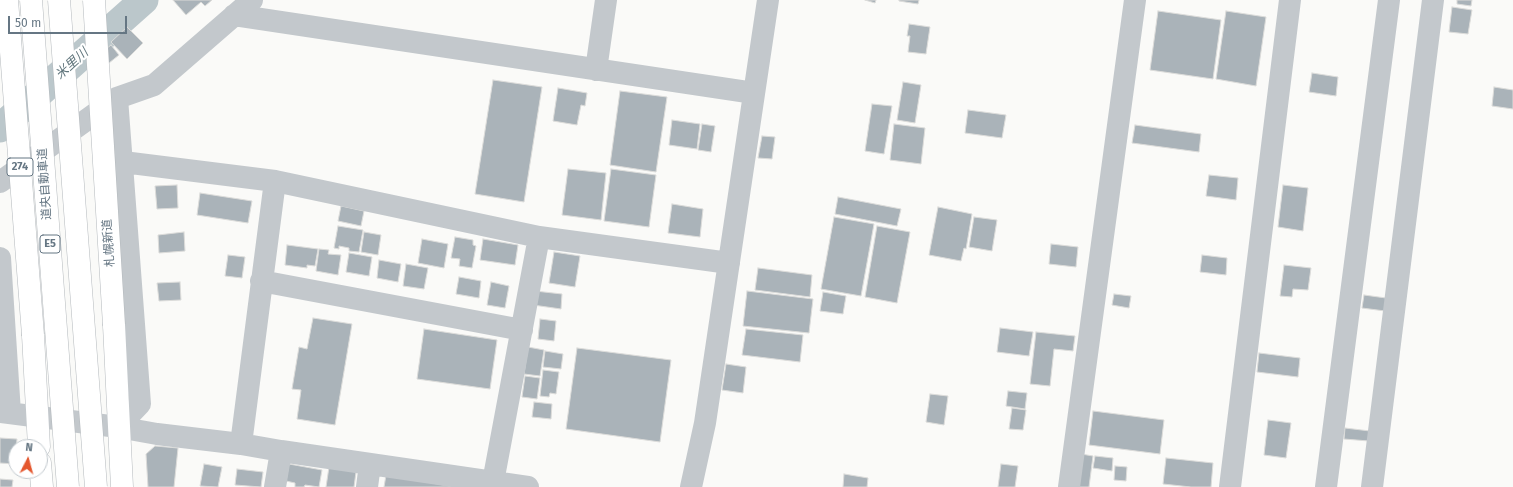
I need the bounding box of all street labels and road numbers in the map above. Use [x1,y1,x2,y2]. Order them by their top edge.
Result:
street label: 道央自動車道 [35,148,55,220]
road number: 274 [7,158,33,176]
street label: 札幌新道 [100,219,118,267]
road number: E5 [40,235,60,253]

